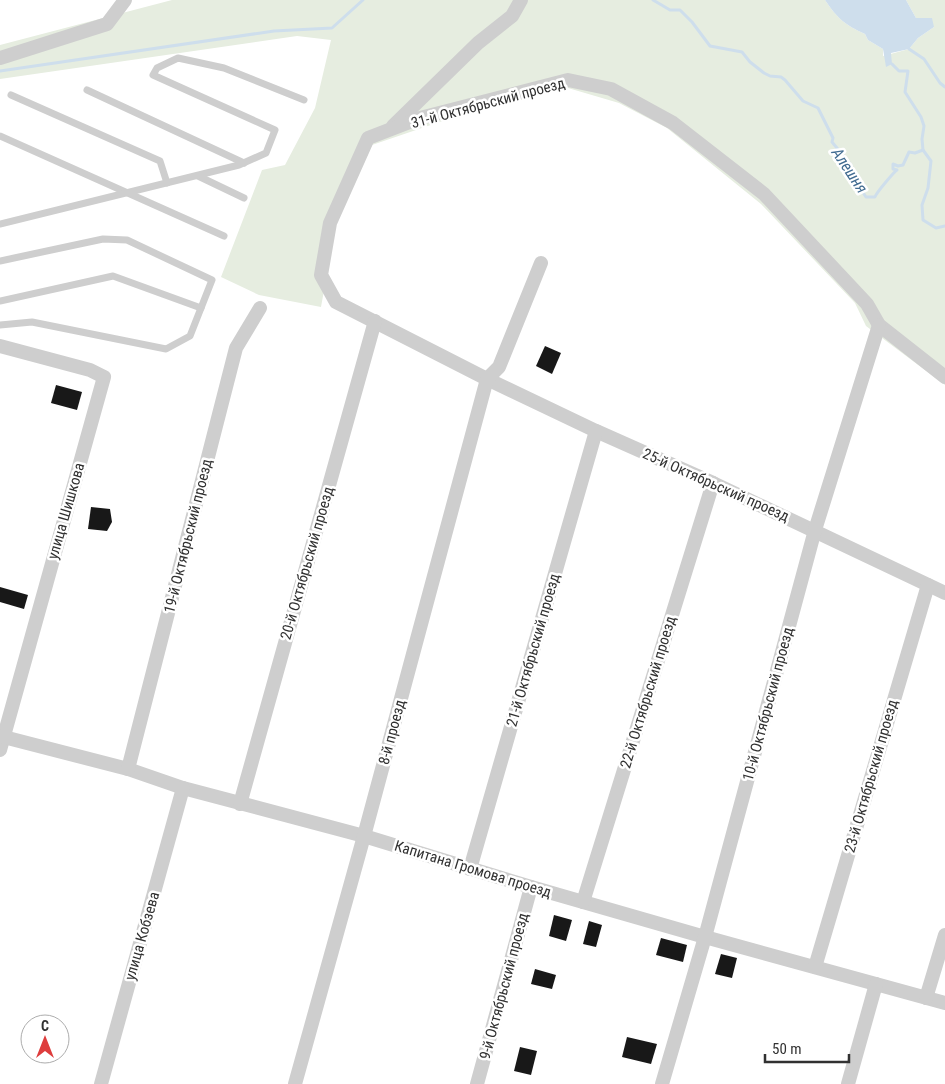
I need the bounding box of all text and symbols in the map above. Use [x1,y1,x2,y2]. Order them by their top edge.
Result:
street label: 31-й Октябрьский проезд [409,74,567,132]
water label: Алешня [827,143,872,197]
street label: 25-й Октябрьский проезд [640,445,792,525]
street label: 19-й Октябрьский проезд [160,457,216,615]
street label: улица Шишкова [44,461,88,561]
street label: 20-й Октябрьский проезд [277,484,337,642]
street label: 21-й Октябрьский проезд [503,571,563,729]
street label: 22-й Октябрьский проезд [616,614,680,770]
street label: 10-й Октябрьский проезд [739,625,797,783]
street label: 23-й Октябрьский проезд [841,697,901,855]
street label: 8-й проезд [375,698,409,766]
street label: Капитана Громова проезд [392,837,554,901]
street label: улица Кобзева [121,890,163,982]
street label: 9-й Октябрьский проезд [476,911,532,1061]
north arrow [20,1014,70,1064]
text: С [41,1018,49,1034]
scale bar [765,1032,849,1064]
text: 50 m [772,1040,802,1058]

